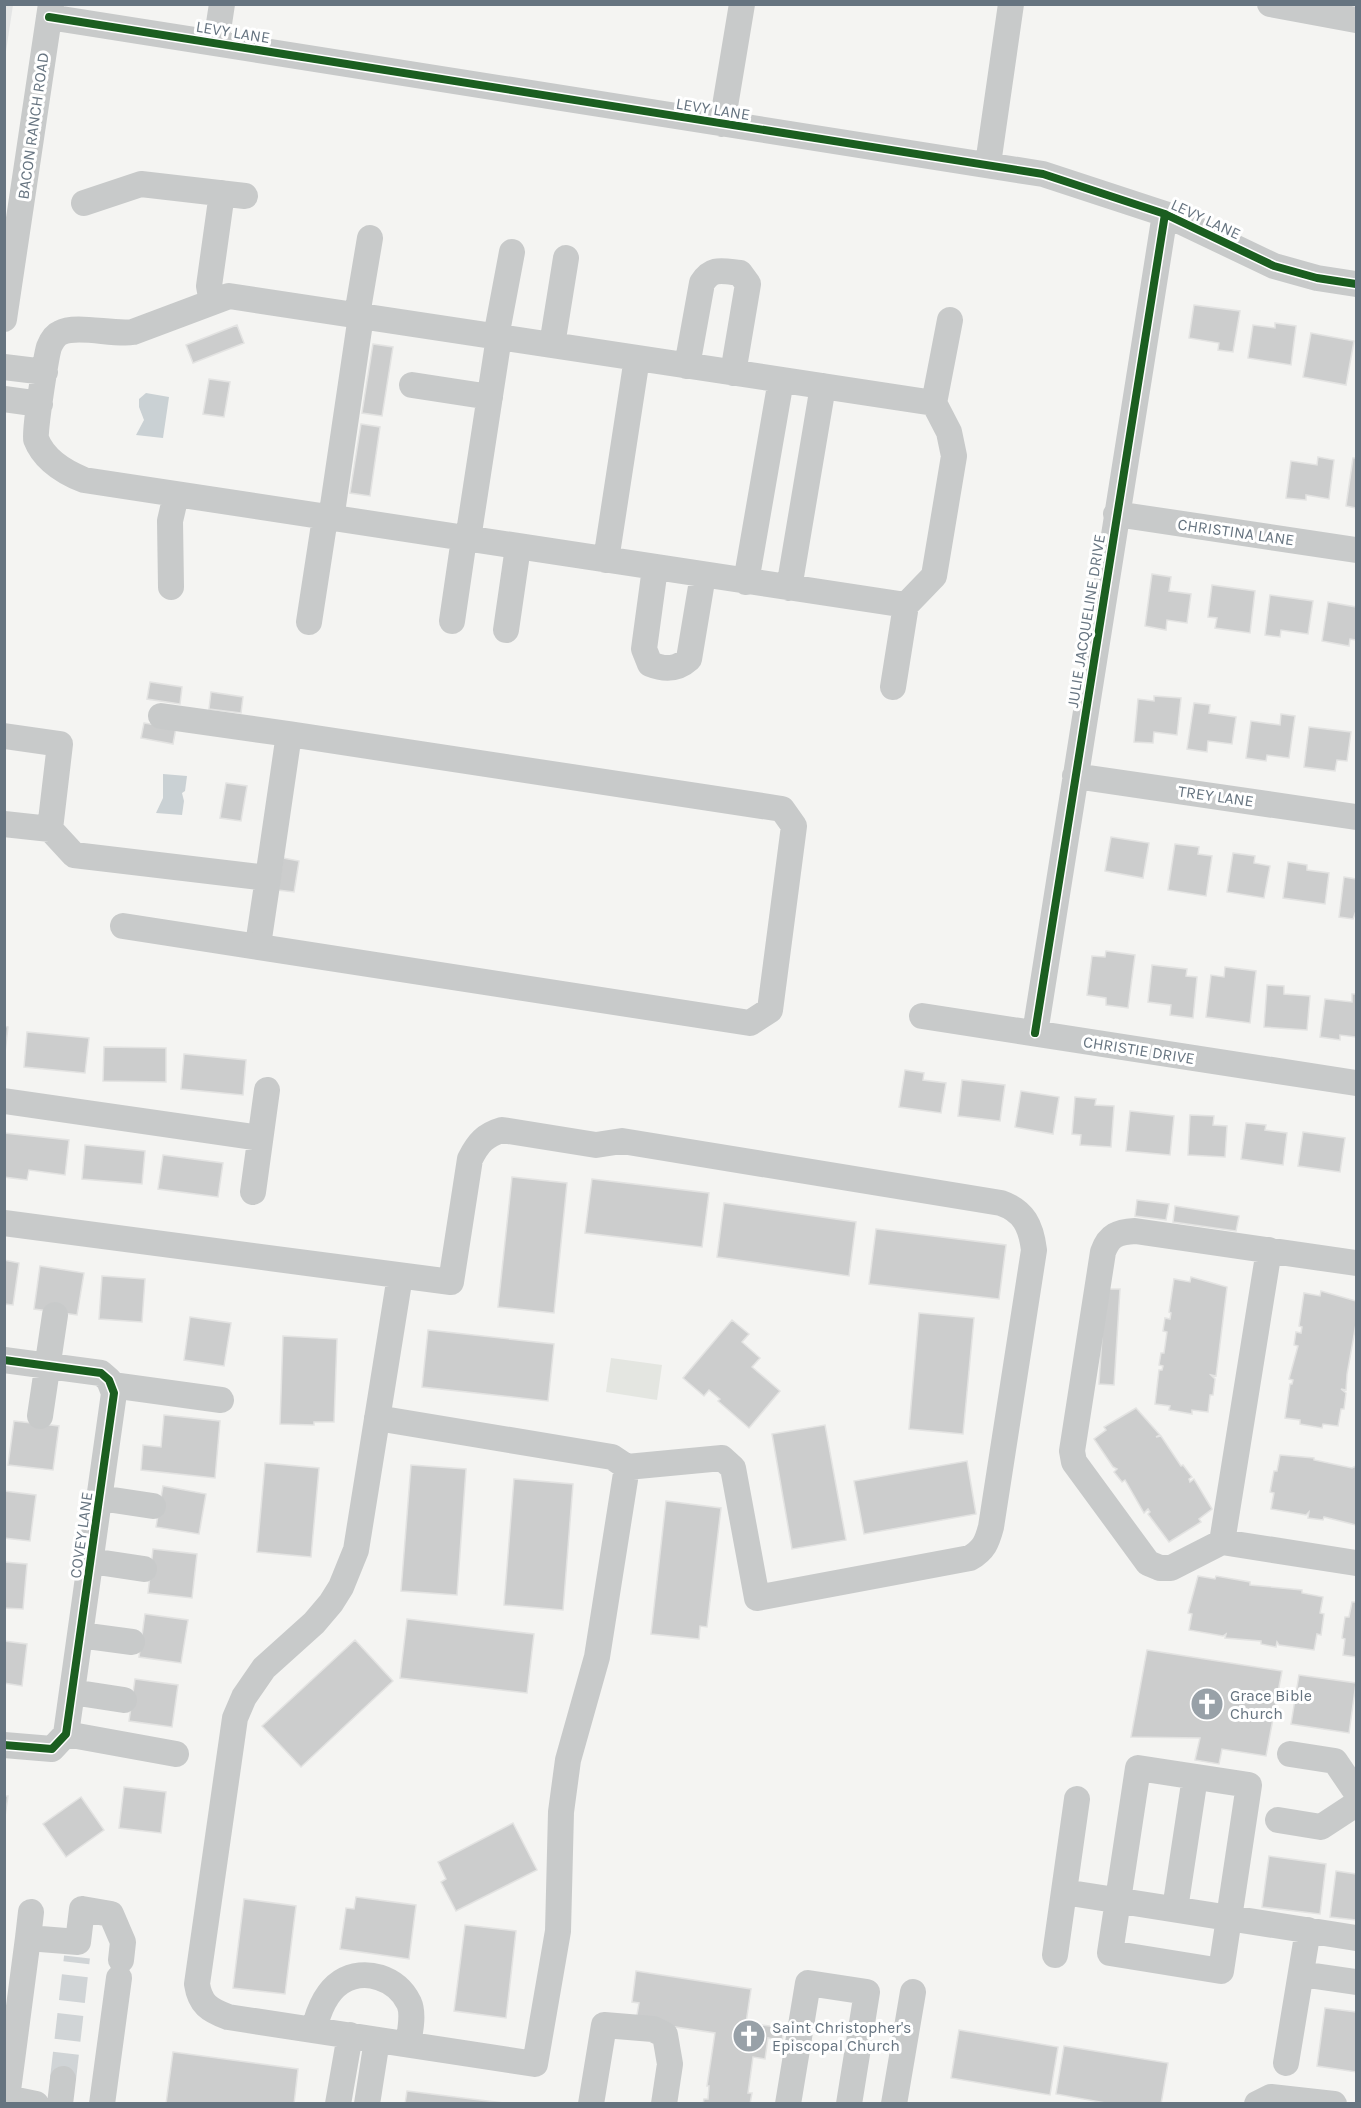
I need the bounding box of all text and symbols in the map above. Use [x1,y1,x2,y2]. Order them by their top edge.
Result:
street label: LEVY LANE [195,17,271,47]
street label: BACON RANCH ROAD [13,51,53,201]
street label: LEVY LANE [675,94,751,124]
street label: LEVY LANE [1168,195,1244,243]
street label: CHRISTINA LANE [1176,514,1296,550]
street label: JULIE JACQUELINE DRIVE [1063,533,1109,709]
street label: TREY LANE [1177,781,1255,811]
street label: CHRISTIE DRIVE [1082,1032,1196,1068]
street label: COVEY LANE [66,1491,96,1579]
church icon: Grace Bible Church [1189,1686,1225,1722]
place label: Grace Bible Church [1230,1686,1312,1723]
church icon: Saint Christopher's Episcopal Church [731,2018,767,2054]
place label: Saint Christopher's Episcopal Church [772,2018,912,2055]

